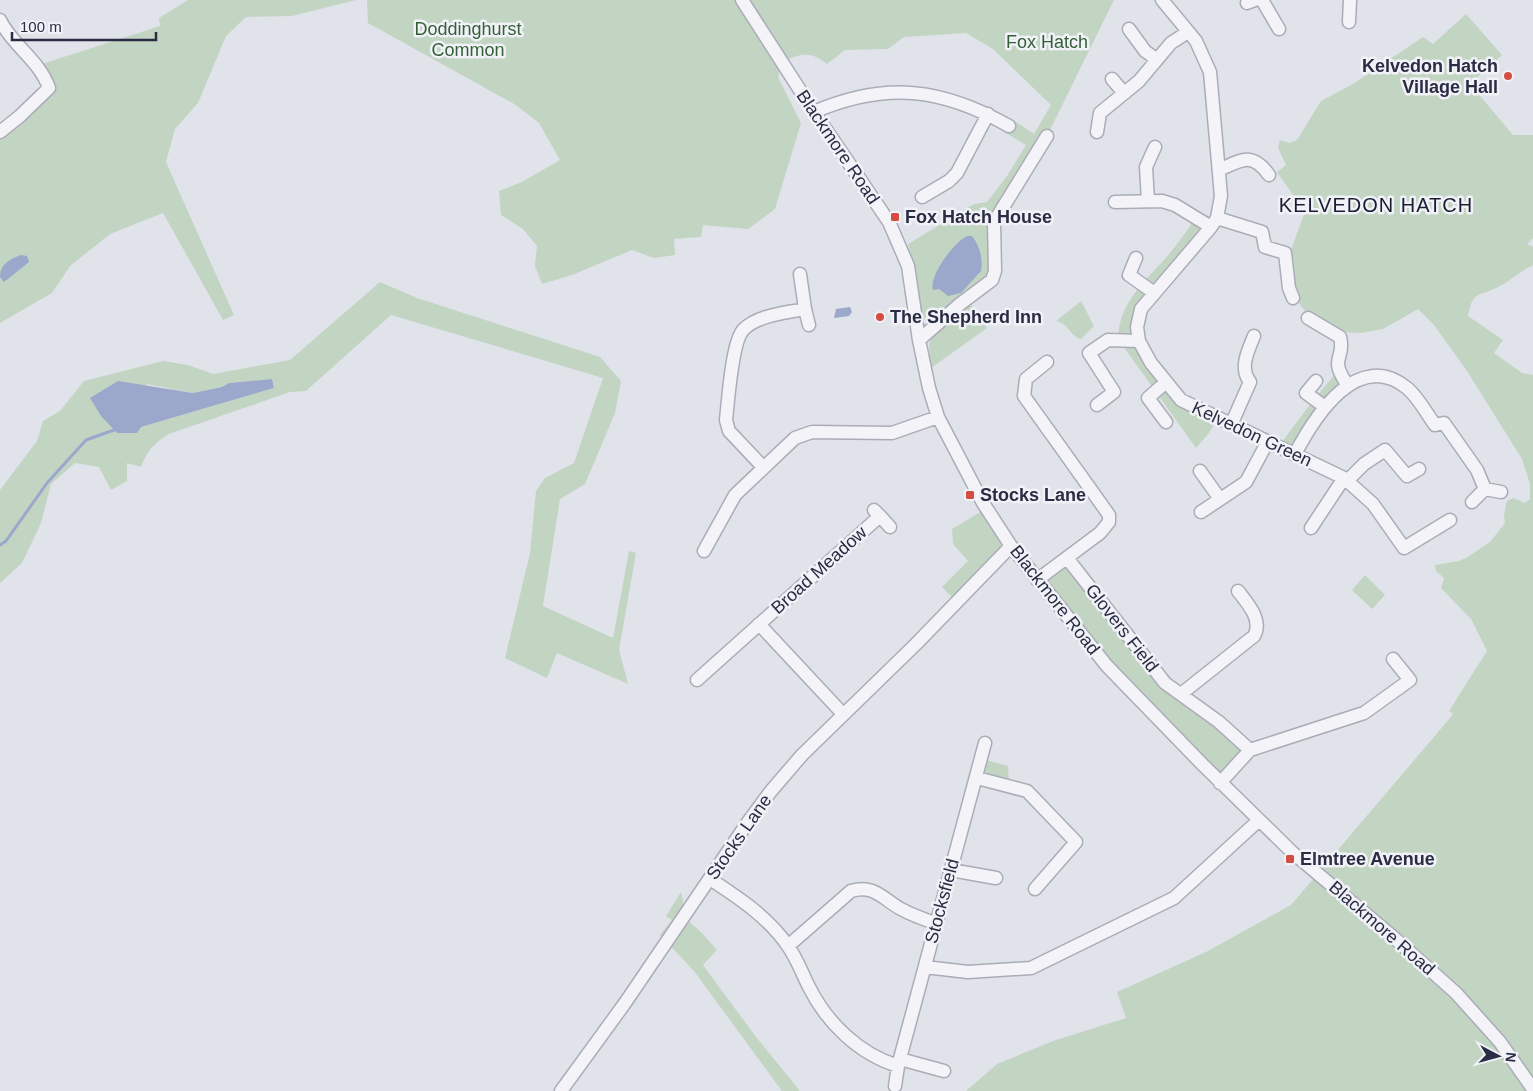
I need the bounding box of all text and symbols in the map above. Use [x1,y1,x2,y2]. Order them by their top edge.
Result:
scale bar [12,10,156,42]
text: 100 m [20,18,62,35]
park label: Doddinghurst Common [414,19,522,60]
park label: Fox Hatch [1006,32,1088,52]
place label: Kelvedon Hatch Village Hall [1362,56,1498,97]
marker: Kelvedon Hatch Village Hall [1502,70,1514,82]
street label: Blackmore Road [793,86,883,208]
district label: KELVEDON HATCH [1279,194,1473,216]
place label: Fox Hatch House [905,207,1052,227]
marker: Fox Hatch House [889,211,901,223]
place label: The Shepherd Inn [890,307,1042,327]
marker: The Shepherd Inn [874,311,886,323]
street label: Kelvedon Green [1189,397,1315,471]
place label: Stocks Lane [980,485,1086,505]
marker: Stocks Lane [964,489,976,501]
street label: Broad Meadow [767,521,871,618]
street label: Blackmore Road [1006,541,1104,659]
street label: Glovers Field [1081,580,1163,676]
street label: Stocks Lane [702,791,776,883]
place label: Elmtree Avenue [1300,849,1435,869]
marker: Elmtree Avenue [1284,853,1296,865]
street label: Stocksfield [921,856,963,946]
street label: Blackmore Road [1325,877,1439,979]
north arrow [1473,1031,1523,1081]
text: N [1502,1051,1519,1063]

